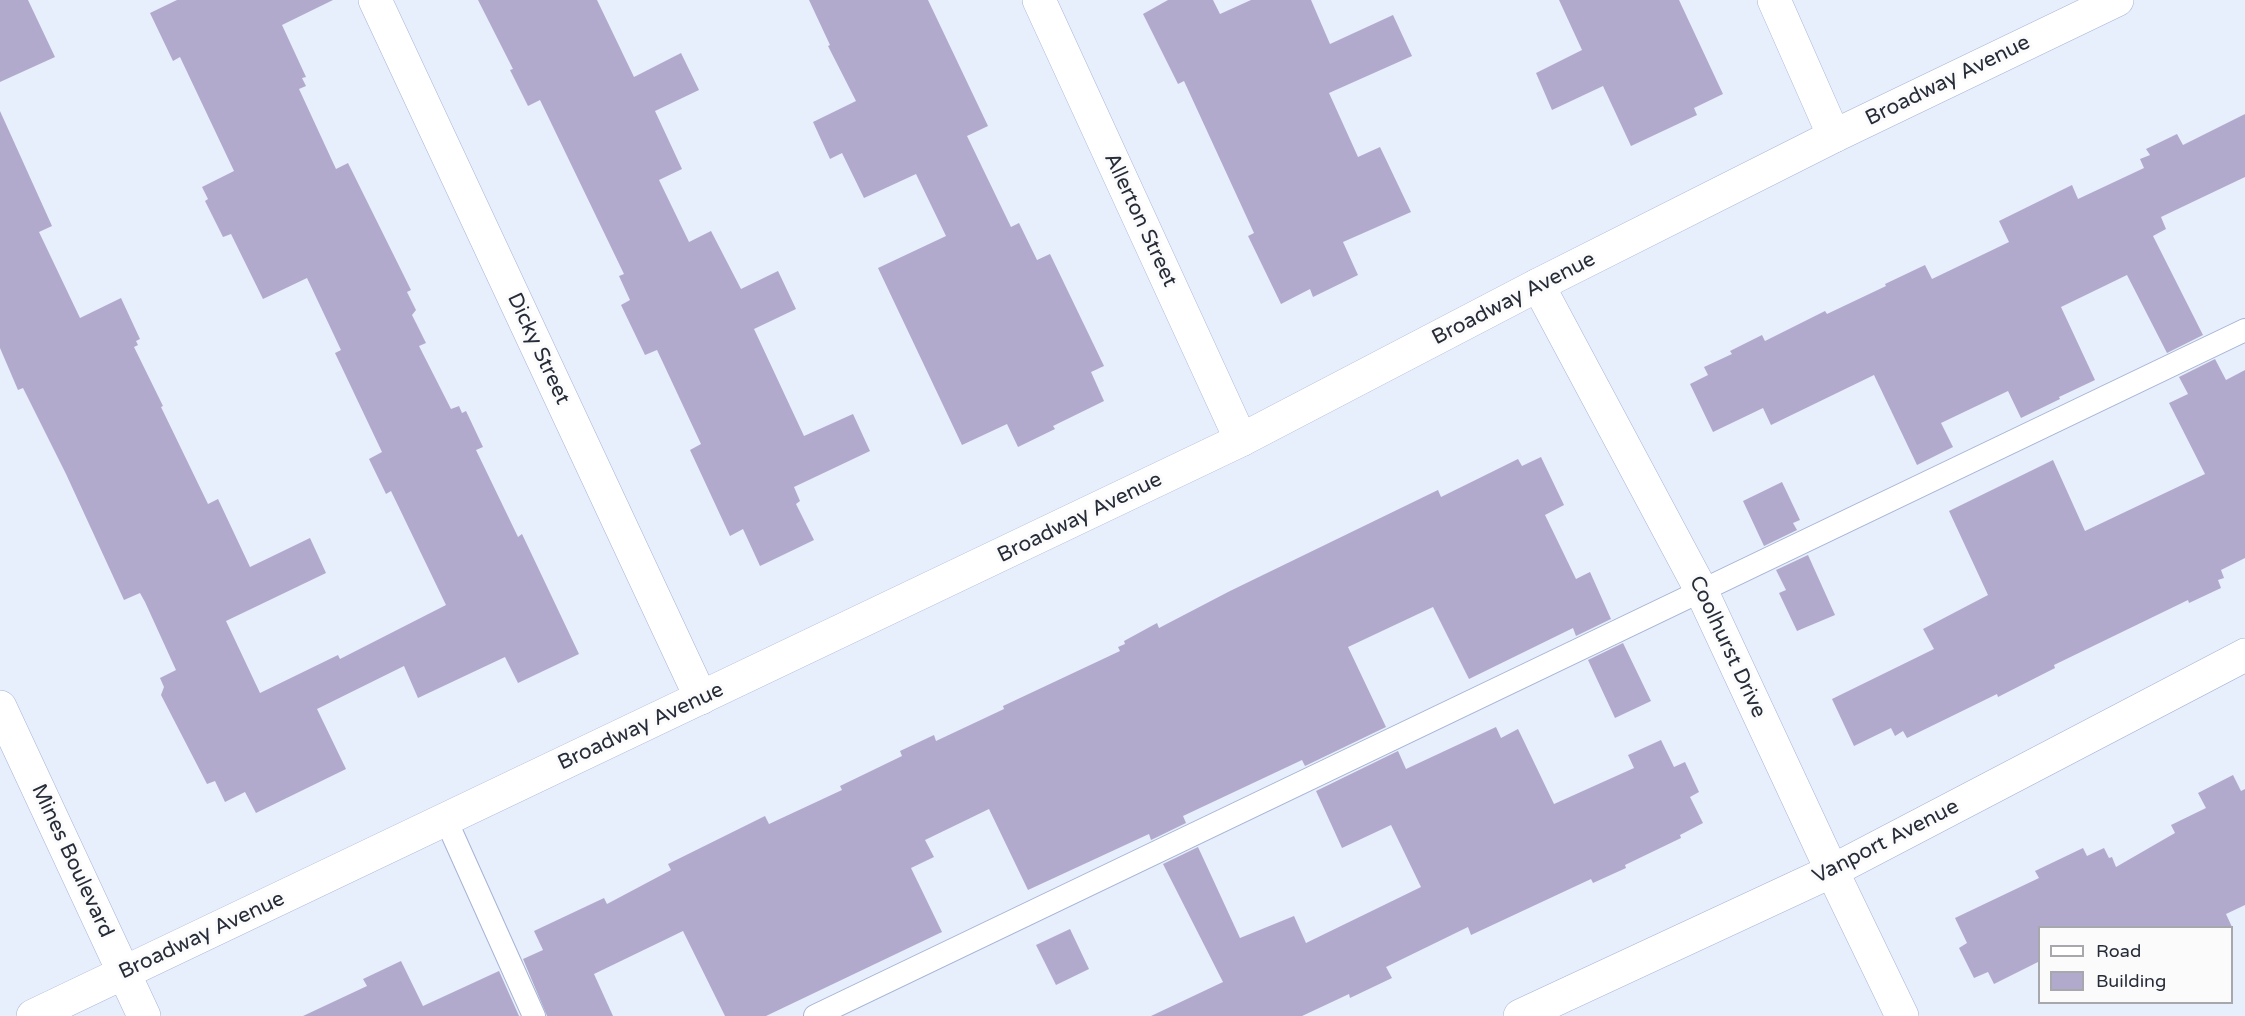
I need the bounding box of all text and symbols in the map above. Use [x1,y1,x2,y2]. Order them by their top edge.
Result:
street label: Broadway Avenue [1862,30,2034,132]
street label: Allerton Street [1098,149,1182,291]
street label: Broadway Avenue [1428,247,1600,351]
street label: Dicky Street [501,289,575,409]
street label: Broadway Avenue [994,467,1166,569]
street label: Coolhurst Drive [1683,572,1771,722]
street label: Broadway Avenue [554,678,728,776]
street label: Mines Boulevard [25,780,119,942]
street label: Vanport Avenue [1809,794,1963,890]
street label: Broadway Avenue [115,887,289,985]
legend [2038,926,2233,1004]
text: Road [2096,940,2141,962]
text: Building [2096,970,2166,992]

